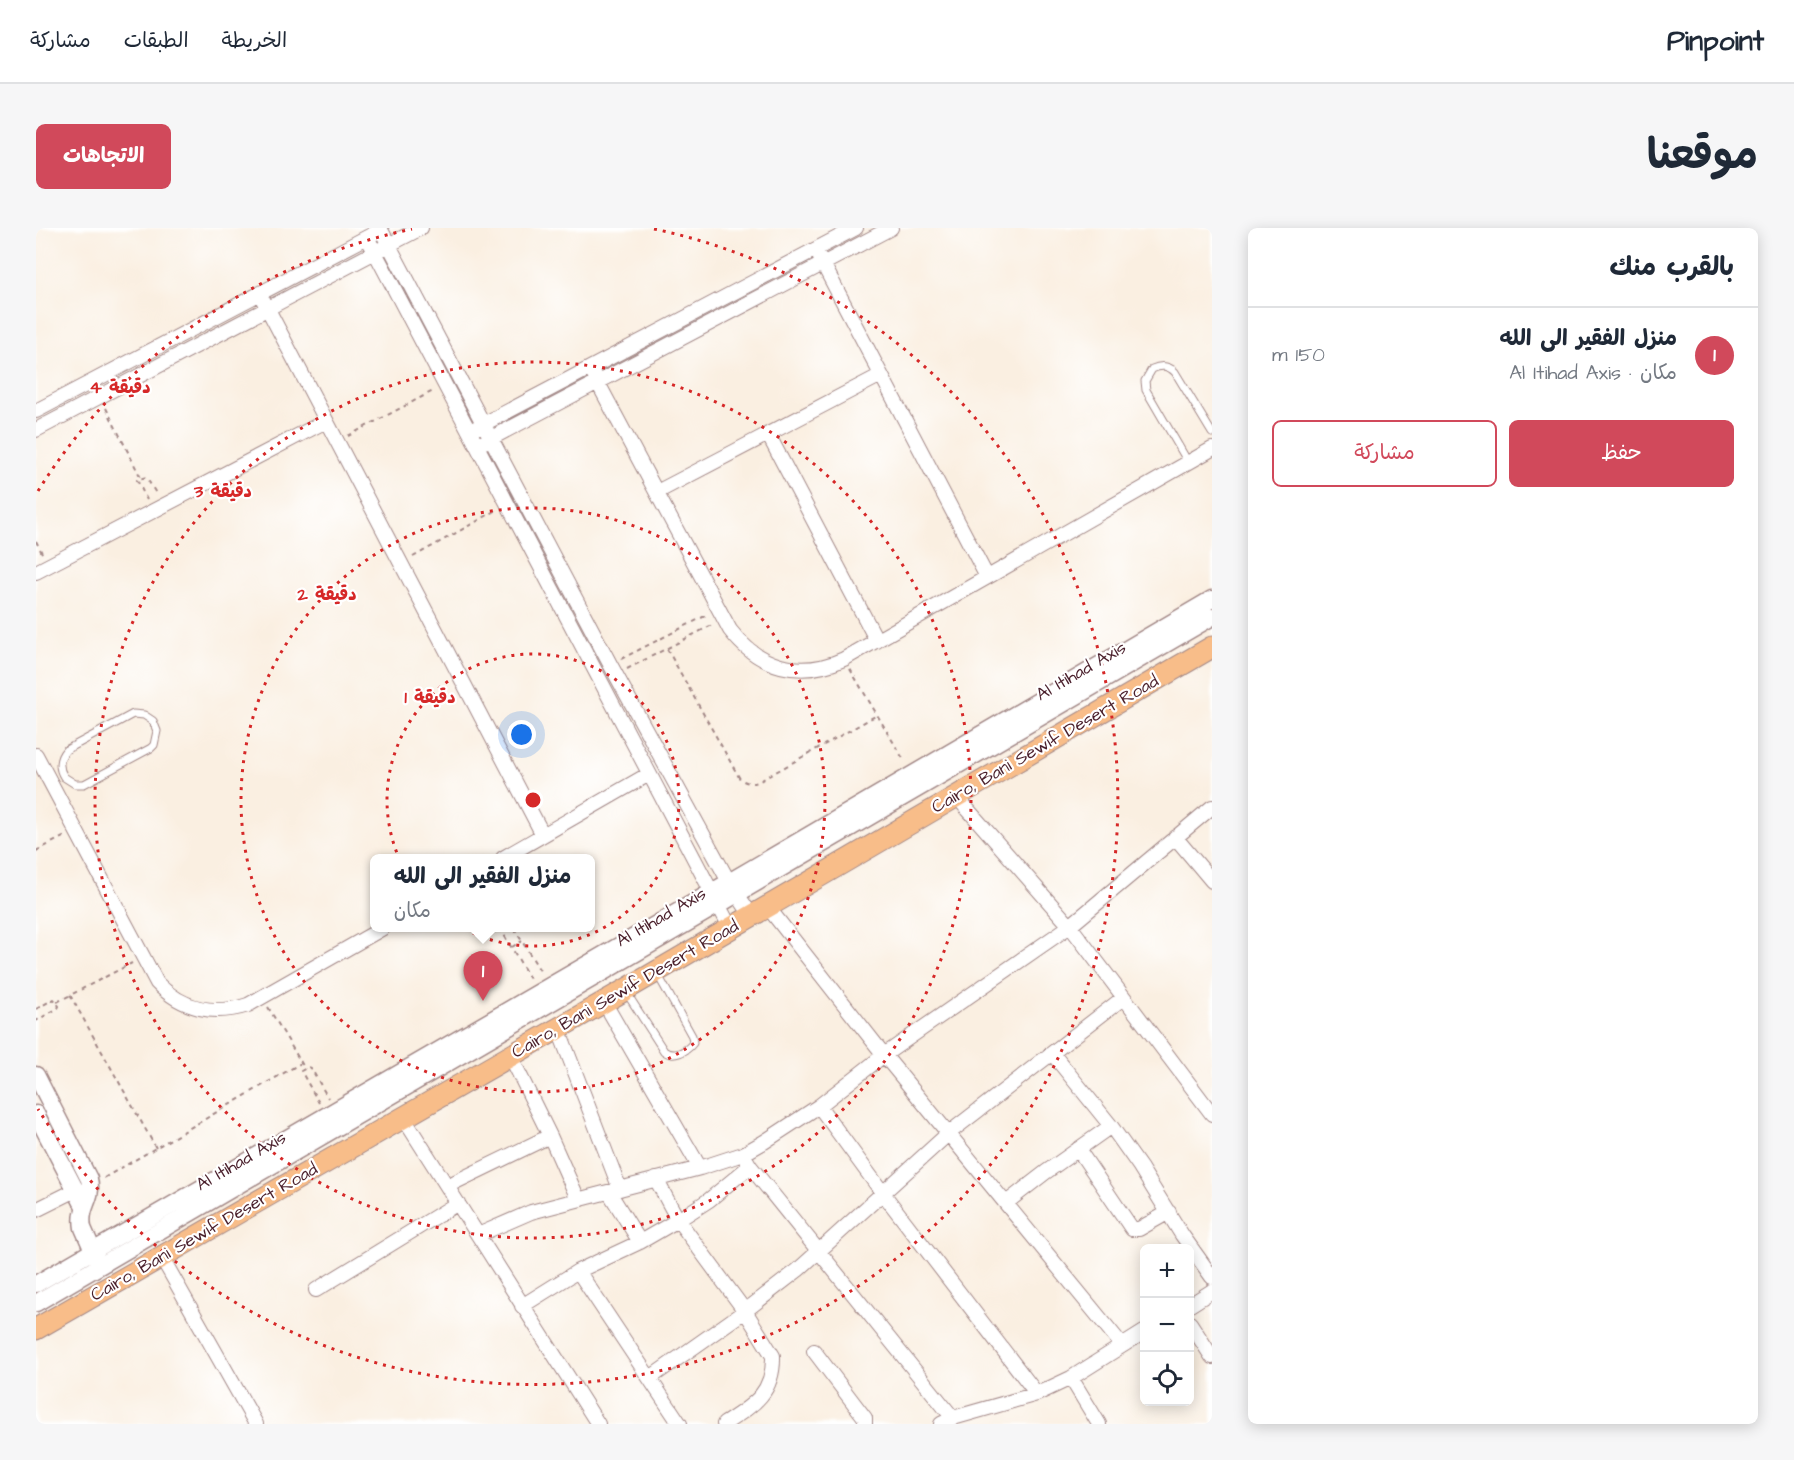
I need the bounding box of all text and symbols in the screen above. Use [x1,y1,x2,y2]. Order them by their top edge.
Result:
text: Pinpoint [1667,22,1764,61]
text: مشاركة [30,26,91,55]
text: الطبقات [124,26,189,55]
text: الخريطة [222,26,287,55]
button: الاتجاهات [36,124,171,189]
text: موقعنا [1647,127,1758,185]
text: بالقرب منك [1610,249,1734,285]
text: منزل الفقير الى الله [1499,323,1677,354]
text: 150 m [1272,341,1325,369]
text: 1 [1713,341,1716,369]
text: مكان · Al Itihad Axis [1509,359,1677,387]
text: 4 دقيقة [90,375,151,400]
button: مشاركة [1272,420,1497,487]
button: حفظ [1509,420,1734,487]
text: 3 دقيقة [193,479,252,504]
text: 2 دقيقة [296,582,357,607]
street label: Al Itihad Axis [1031,635,1131,707]
street label: Cairo, Bani Sewif Desert Road [927,669,1163,819]
text: 1 دقيقة [404,685,456,710]
your location [507,720,536,749]
centre of rings [523,790,543,810]
popup [370,854,595,932]
text: منزل الفقير الى الله [394,861,571,892]
street label: Al Itihad Axis [611,881,711,953]
text: مكان [394,897,431,925]
street label: Cairo, Bani Sewif Desert Road [507,914,743,1064]
pin: 1 [464,952,502,1001]
street label: Al Itihad Axis [191,1125,291,1197]
street label: Cairo, Bani Sewif Desert Road [86,1157,322,1307]
map controls [1140,1244,1194,1406]
button: + [1140,1244,1194,1298]
button: − [1140,1298,1194,1352]
button: locate [1140,1352,1194,1406]

